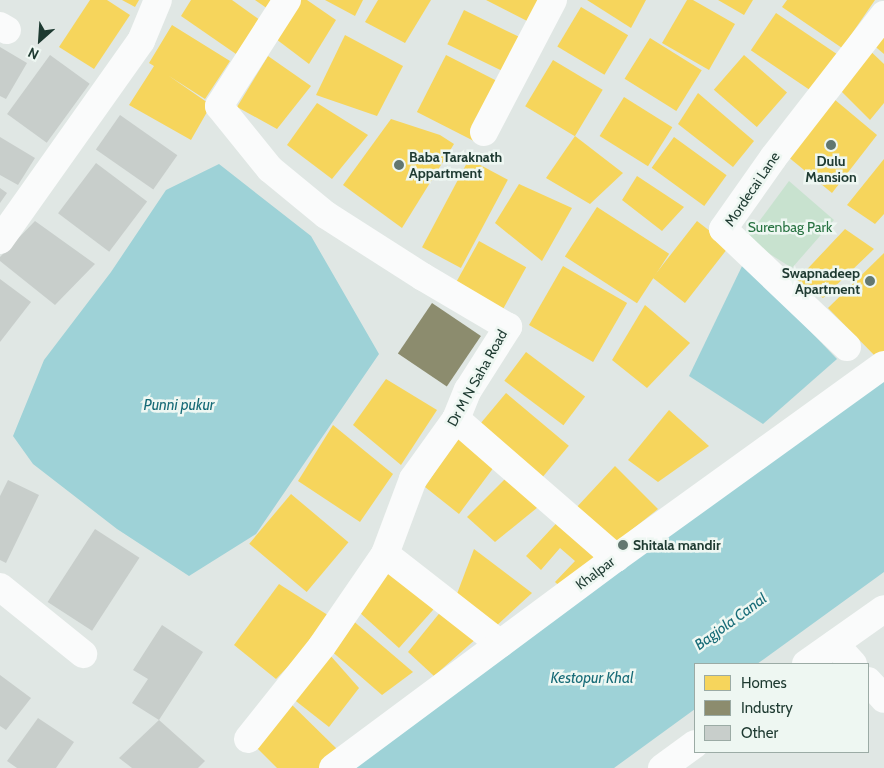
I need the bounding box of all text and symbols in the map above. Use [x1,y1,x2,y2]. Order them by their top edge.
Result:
north arrow [15,15,65,65]
text: N [25,43,42,64]
marker: Dulu Mansion [825,139,837,151]
place label: Baba Taraknath Appartment [409,149,502,182]
street label: Mordecai Lane [721,149,783,229]
place label: Dulu Mansion [805,153,857,186]
marker: Baba Taraknath Appartment [393,159,405,171]
park label: Surenbag Park [748,219,832,235]
place label: Swapnadeep Apartment [782,265,860,298]
marker: Swapnadeep Apartment [864,275,876,287]
street label: Dr M N Saha Road [443,327,511,429]
water label: Punni pukur [144,397,214,415]
place label: Shitala mandir [633,537,721,553]
marker: Shitala mandir [617,539,629,551]
street label: Khalpar [572,553,618,593]
water label: Bagjola Canal [691,590,771,654]
legend [694,663,869,753]
water label: Kestopur Khal [551,670,633,688]
text: Homes [741,674,787,692]
text: Industry [741,699,793,717]
text: Other [741,724,778,742]

